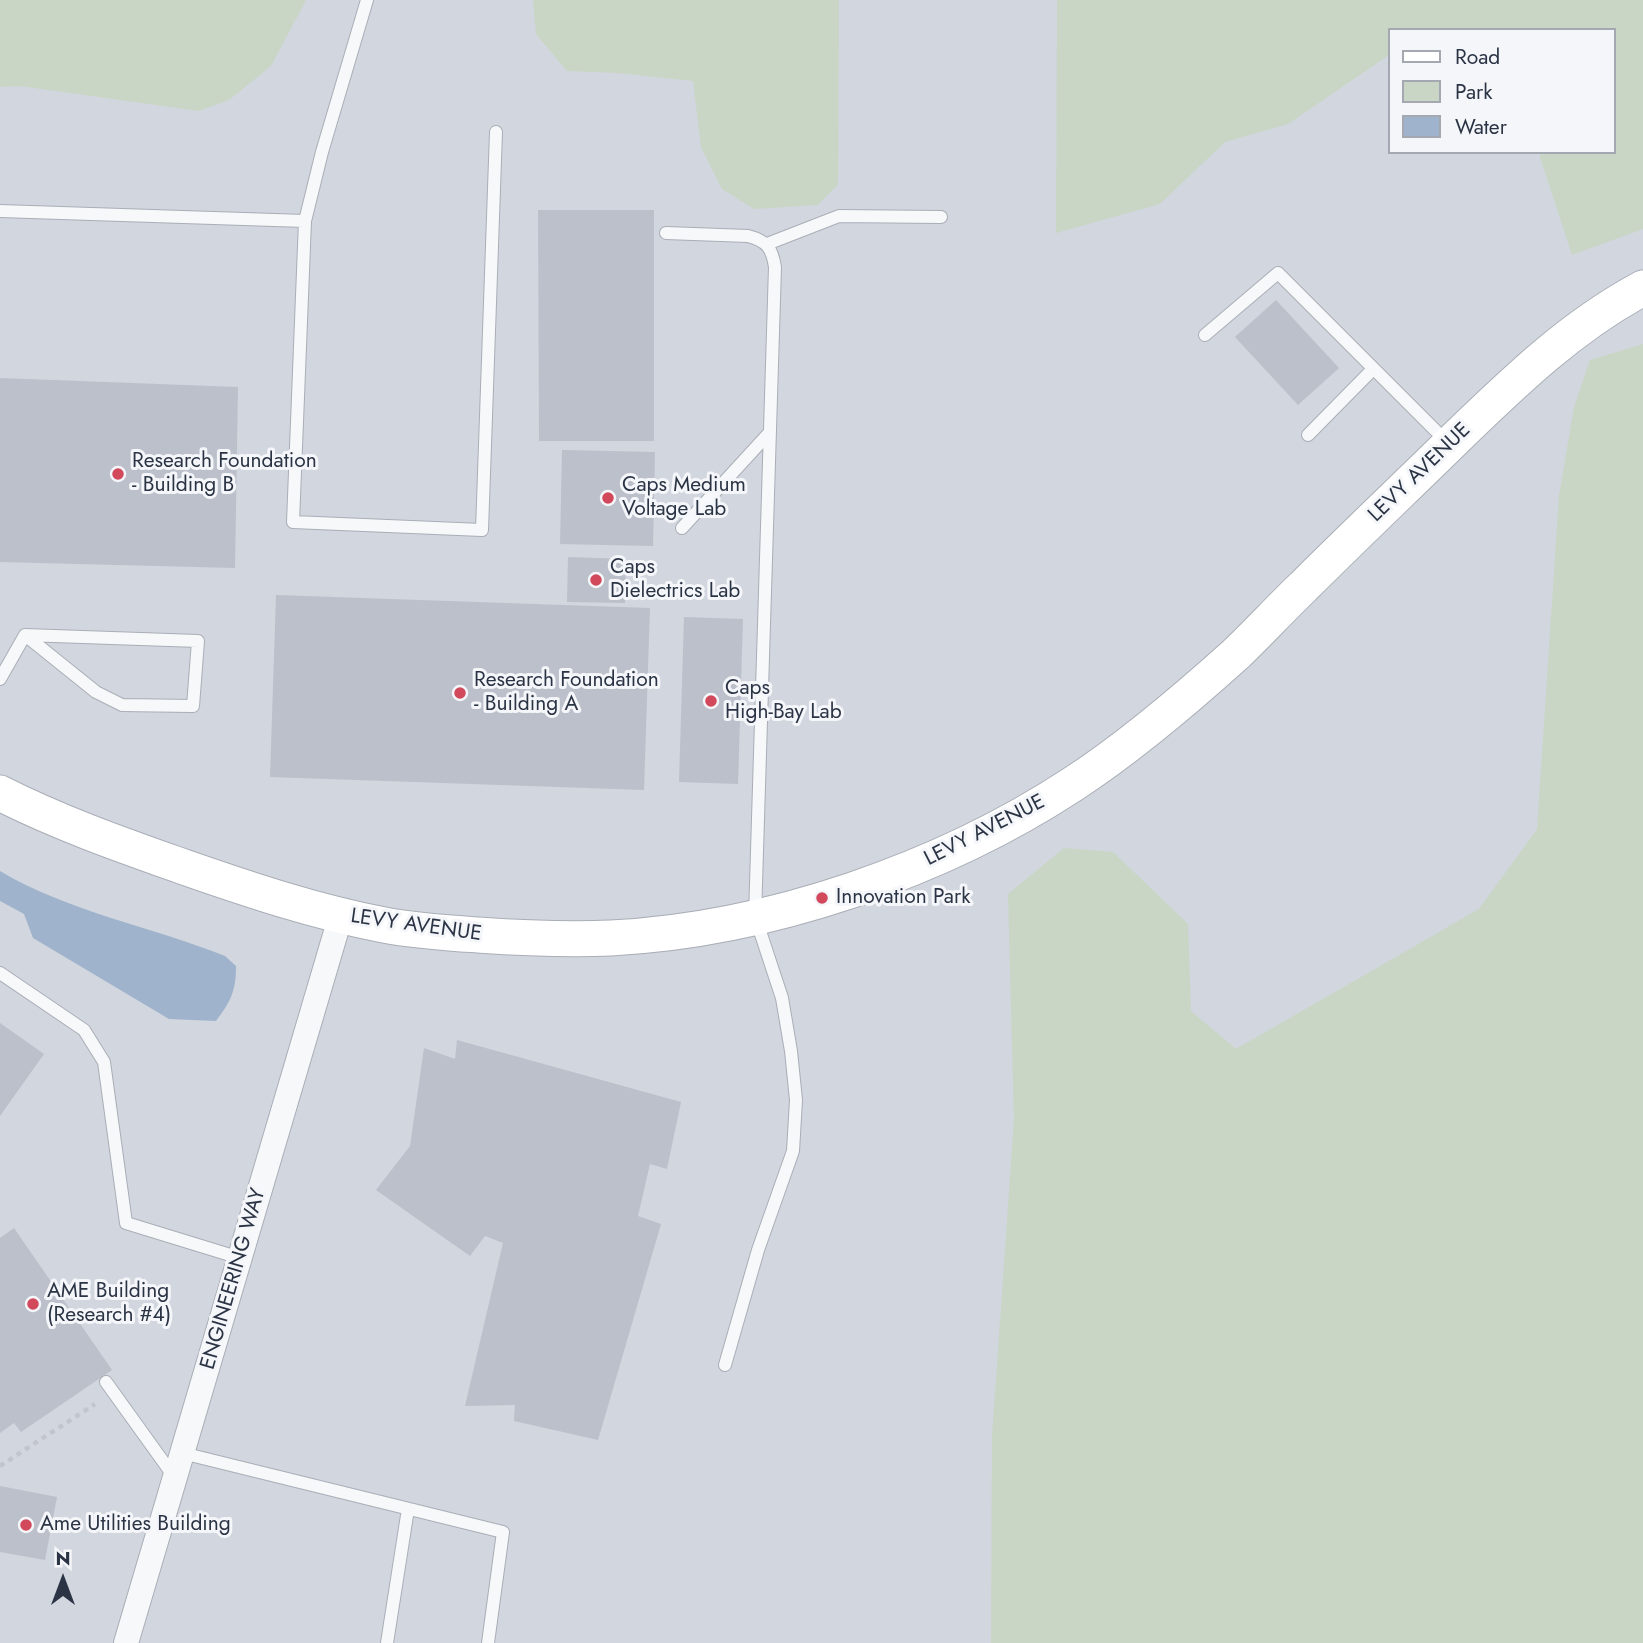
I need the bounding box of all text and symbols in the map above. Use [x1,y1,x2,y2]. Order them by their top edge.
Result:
legend [1388,28,1615,154]
text: Road [1455,42,1500,72]
text: Park [1455,77,1492,107]
text: Water [1455,112,1507,142]
street label: LEVY AVENUE [1364,418,1476,528]
place label: Research Foundation - Building B [132,449,317,499]
marker: Research Foundation - Building B [110,466,126,482]
place label: Caps Medium Voltage Lab [622,473,746,523]
marker: Caps Medium Voltage Lab [600,490,616,506]
place label: Caps Dielectrics Lab [610,555,740,605]
marker: Caps Dielectrics Lab [588,572,604,588]
place label: Research Foundation - Building A [474,668,659,718]
place label: Caps High-Bay Lab [725,676,842,726]
marker: Research Foundation - Building A [452,685,468,701]
marker: Caps High-Bay Lab [703,693,719,709]
street label: LEVY AVENUE [921,790,1049,872]
place label: Innovation Park [836,885,970,911]
marker: Innovation Park [814,890,830,906]
street label: LEVY AVENUE [349,904,483,948]
street label: ENGINEERING WAY [196,1186,272,1372]
place label: AME Building (Research #4) [47,1279,171,1329]
marker: AME Building (Research #4) [25,1296,41,1312]
place label: Ame Utilities Building [40,1512,231,1538]
marker: Ame Utilities Building [18,1517,34,1533]
north arrow [28,1545,98,1615]
text: N [55,1545,71,1572]

